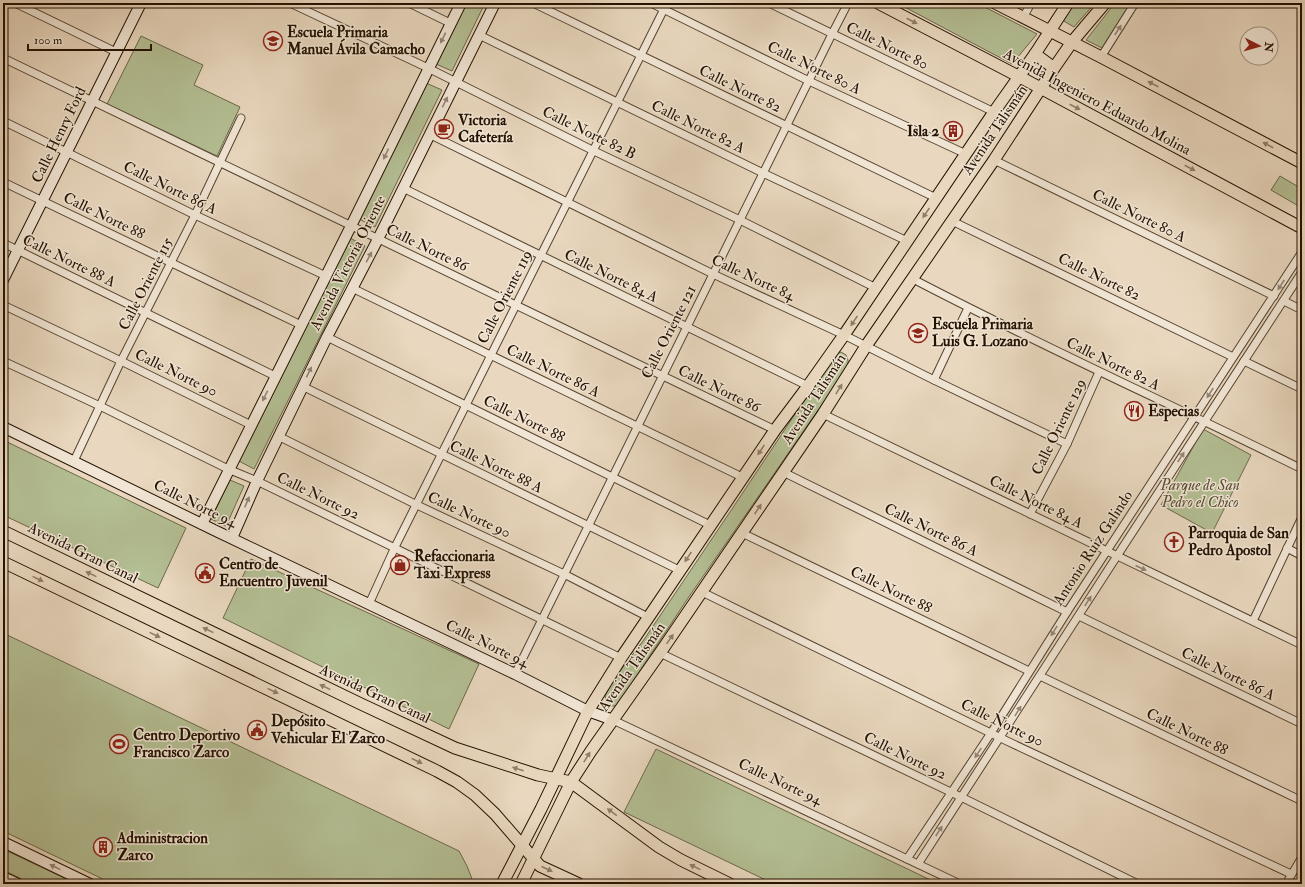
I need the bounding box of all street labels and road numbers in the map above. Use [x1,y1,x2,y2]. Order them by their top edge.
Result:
street label: Calle Norte 80 [843,18,931,74]
street label: Calle Norte 80 A [764,37,864,99]
street label: Avenida Ingeniero Eduardo Molina [999,44,1195,160]
street label: Calle Norte 82 [696,61,785,117]
street label: Avenida Talismán [957,81,1032,179]
street label: Calle Henry Ford [27,83,91,186]
street label: Calle Norte 82 A [648,96,748,158]
street label: Calle Norte 82 B [539,102,639,164]
street label: Calle Norte 86 A [120,157,220,219]
street label: Calle Norte 80 A [1089,185,1189,247]
street label: Calle Norte 88 [60,188,148,244]
street label: Avenida Victoria Oriente [305,193,390,334]
street label: Calle Norte 86 [383,220,472,277]
street label: Calle Norte 88 A [19,230,119,292]
street label: Calle Oriente 115 [115,234,178,333]
street label: Calle Norte 84 A [561,245,661,307]
street label: Calle Oriente 119 [473,247,537,347]
street label: Calle Norte 82 [1055,249,1144,305]
street label: Calle Norte 84 [708,250,798,306]
street label: Calle Oriente 121 [637,282,701,382]
street label: Calle Norte 82 A [1063,333,1163,395]
street label: Calle Norte 86 A [503,340,603,402]
street label: Calle Norte 90 [132,345,220,401]
street label: Avenida Talismán [777,350,851,449]
street label: Calle Norte 86 [675,361,764,418]
street label: Calle Oriente 129 [1028,376,1090,478]
street label: Calle Norte 88 [480,391,568,447]
street label: Calle Norte 88 A [446,436,546,498]
street label: Calle Norte 92 [274,468,363,524]
street label: Calle Norte 84 A [986,471,1086,533]
street label: Calle Norte 94 [150,476,240,533]
street label: Calle Norte 90 [424,487,514,543]
street label: Antonio Ruiz Galindo [1048,487,1137,610]
street label: Calle Norte 86 A [881,499,981,561]
street label: Avenida Gran Canal [24,518,141,588]
street label: Calle Norte 88 [847,562,935,618]
street label: Calle Norte 94 [442,616,532,673]
street label: Avenida Talismán [594,619,670,716]
street label: Calle Norte 86 A [1178,643,1278,705]
street label: Avenida Gran Canal [316,660,434,728]
street label: Calle Norte 90 [958,695,1046,751]
street label: Calle Norte 88 [1143,704,1231,760]
street label: Calle Norte 92 [861,728,950,784]
street label: Calle Norte 94 [735,754,826,810]

